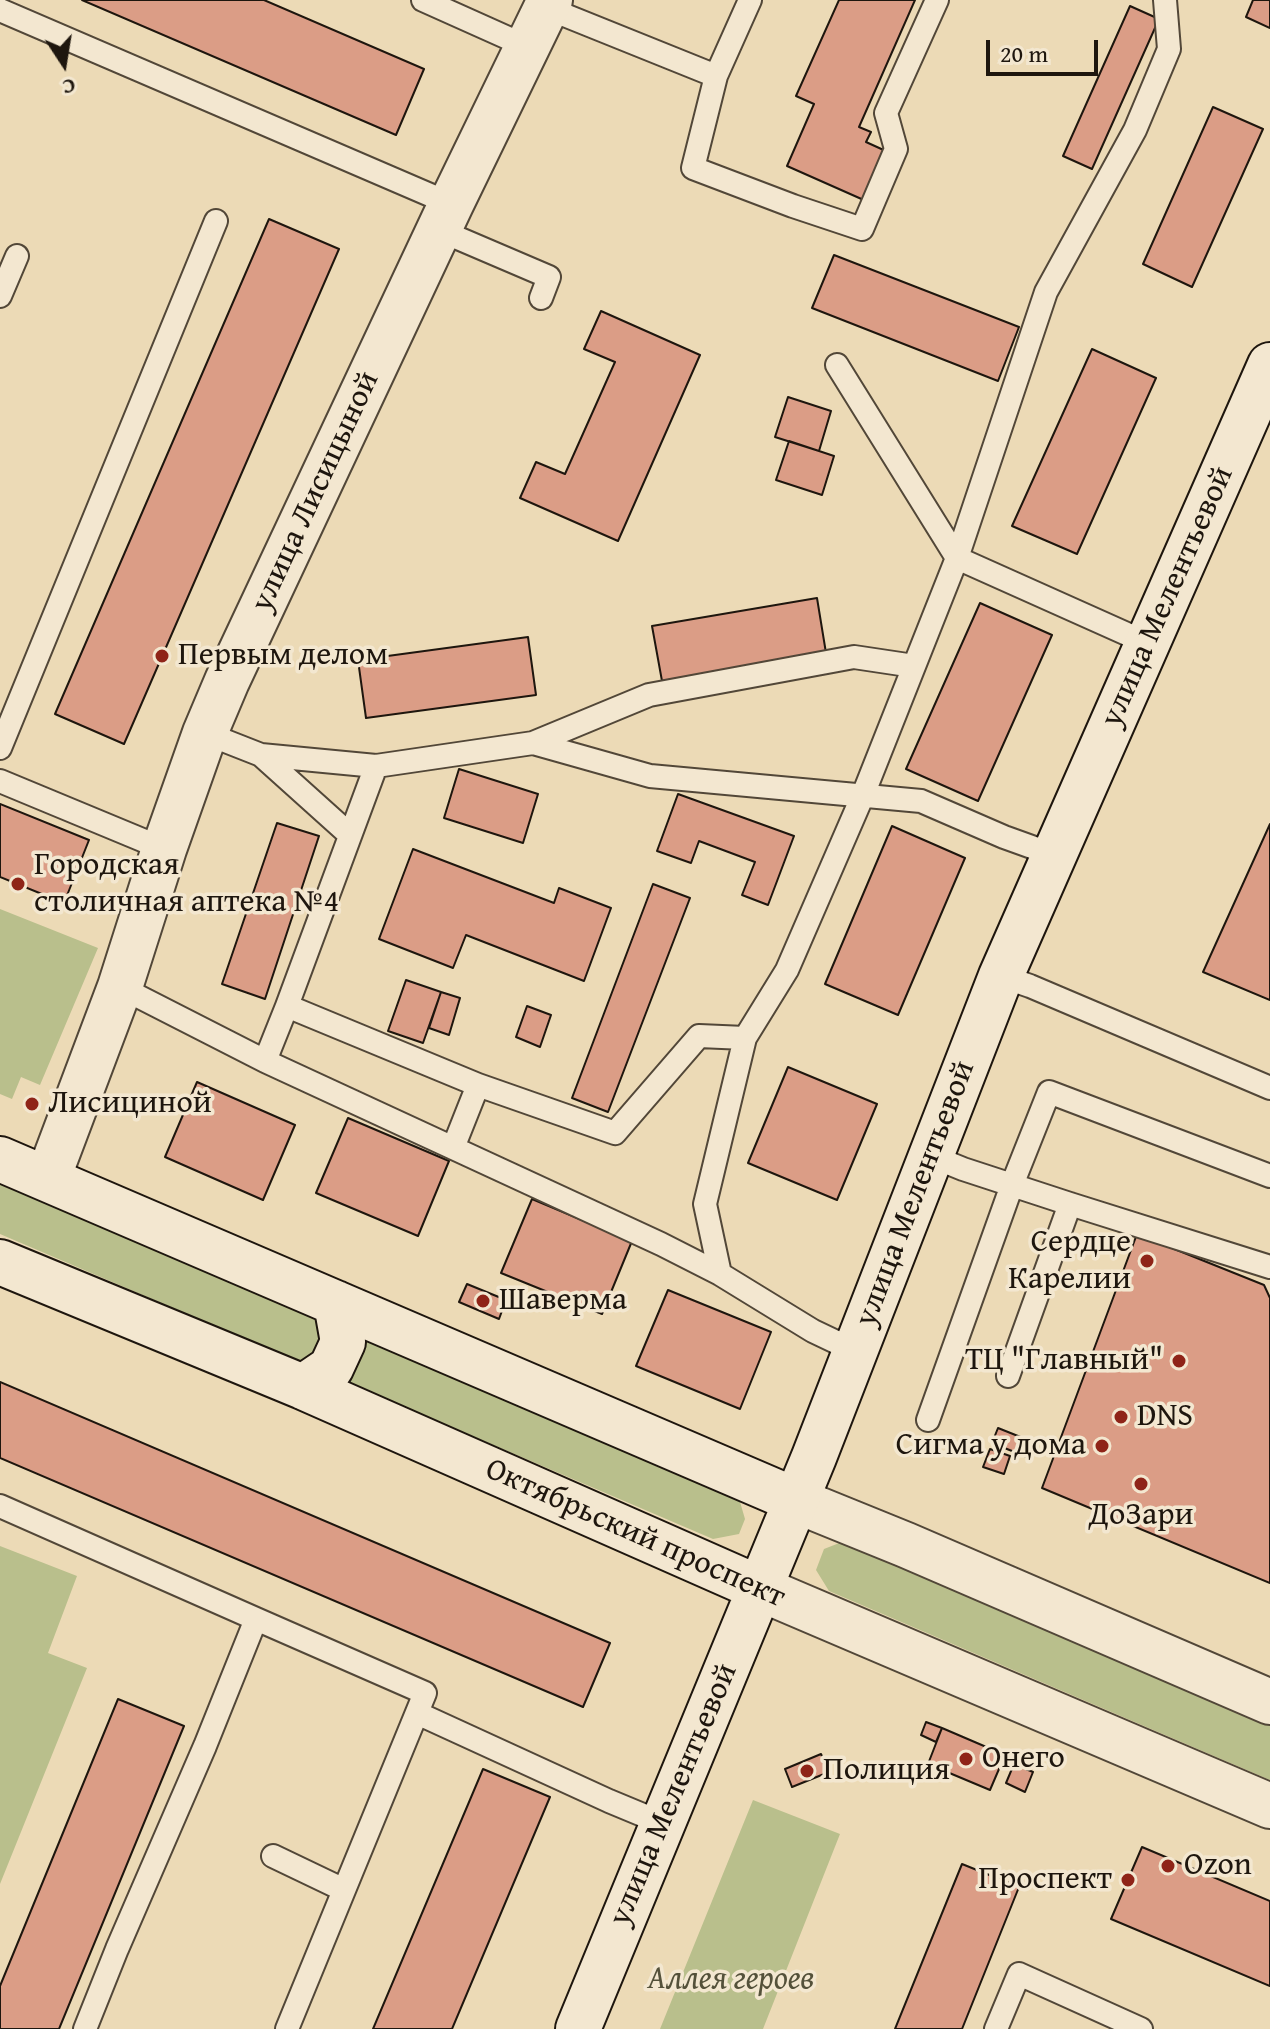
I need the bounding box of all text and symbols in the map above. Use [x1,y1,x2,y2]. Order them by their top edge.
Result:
north arrow [24,24,104,104]
scale bar [990,24,1102,74]
text: 20 m [1000,36,1048,71]
text: С [60,71,78,104]
street label: улица Лисицыной [244,366,388,618]
street label: улица Мелентьевой [1093,461,1243,733]
place label: Первым делом [178,637,388,675]
marker: Первым делом [153,647,171,665]
place label: Городская столичная аптека №4 [34,847,339,922]
marker: Городская столичная аптека №4 [9,875,27,893]
street label: улица Мелентьевой [848,1056,984,1332]
place label: Лисициной [48,1085,212,1123]
marker: Лисициной [23,1095,41,1113]
place label: Сердце Карелии [1008,1224,1131,1299]
marker: Сердце Карелии [1138,1252,1156,1270]
place label: Шаверма [499,1282,627,1320]
marker: Шаверма [474,1292,492,1310]
place label: ТЦ "Главный" [965,1342,1163,1380]
marker: ТЦ "Главный" [1170,1352,1188,1370]
place label: DNS [1137,1398,1193,1436]
marker: DNS [1112,1408,1130,1426]
place label: Сигма у дома [896,1427,1086,1465]
marker: Сигма у дома [1093,1437,1111,1455]
street label: Октябрьский проспект [479,1451,791,1617]
marker: ДоЗари [1132,1475,1150,1493]
place label: ДоЗари [1089,1497,1193,1535]
street label: улица Мелентьевой [601,1658,747,1932]
place label: Онего [982,1740,1065,1778]
marker: Онего [957,1750,975,1768]
place label: Полиция [823,1752,950,1790]
marker: Полиция [798,1762,816,1780]
place label: Ozon [1184,1847,1252,1885]
marker: Ozon [1159,1857,1177,1875]
place label: Проспект [978,1861,1112,1899]
marker: Проспект [1119,1871,1137,1889]
park label: Аллея героев [648,1961,814,1999]

